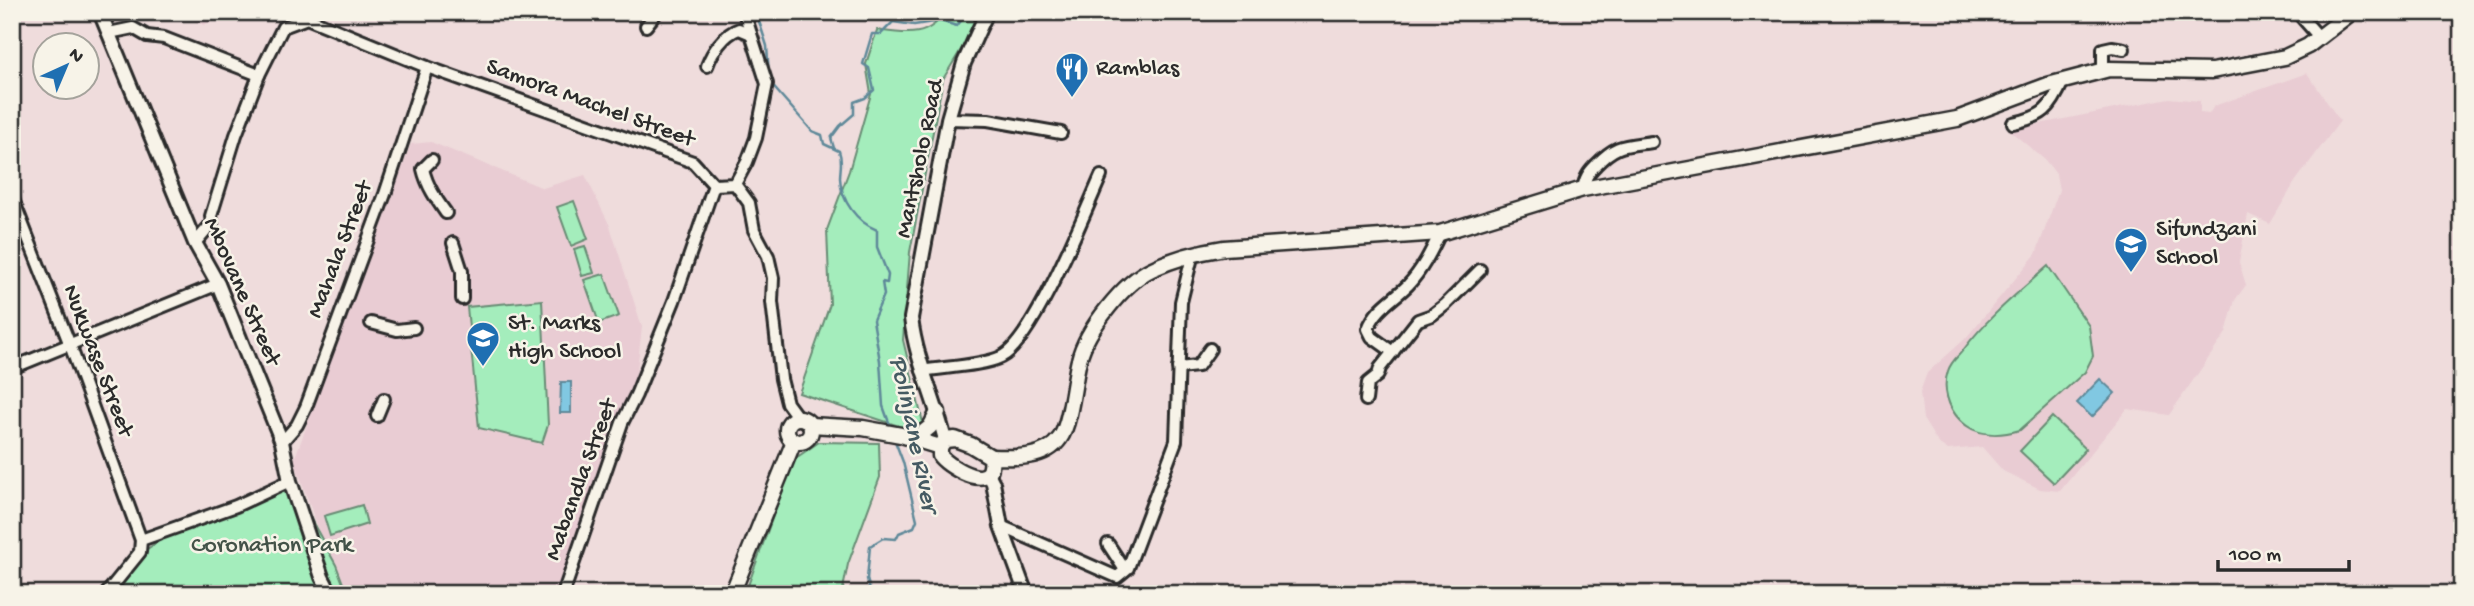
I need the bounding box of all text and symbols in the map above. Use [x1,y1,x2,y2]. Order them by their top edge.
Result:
north arrow [32,32,102,102]
text: N [63,44,88,69]
restaurant icon: Ramblas [1053,50,1091,99]
street label: Samora Machel Street [482,53,700,156]
place label: Ramblas [1096,55,1180,84]
street label: Mantsholo Road [890,75,952,241]
street label: Mahala Street [302,175,381,323]
street label: Mbovane Street [195,213,288,373]
place label: Sifundzani School [2156,216,2257,273]
school or university icon: Sifundzani School [2112,225,2150,274]
street label: Nukwase Street [55,281,140,443]
place label: St. Marks High School [508,310,622,367]
school or university icon: St. Marks High School [464,319,502,368]
water label: Polinjane River [880,353,945,520]
street label: Mabandla Street [539,393,625,565]
scale bar [2218,529,2350,573]
park label: Coronation Park [191,532,355,561]
text: 100 m [2228,544,2281,569]

